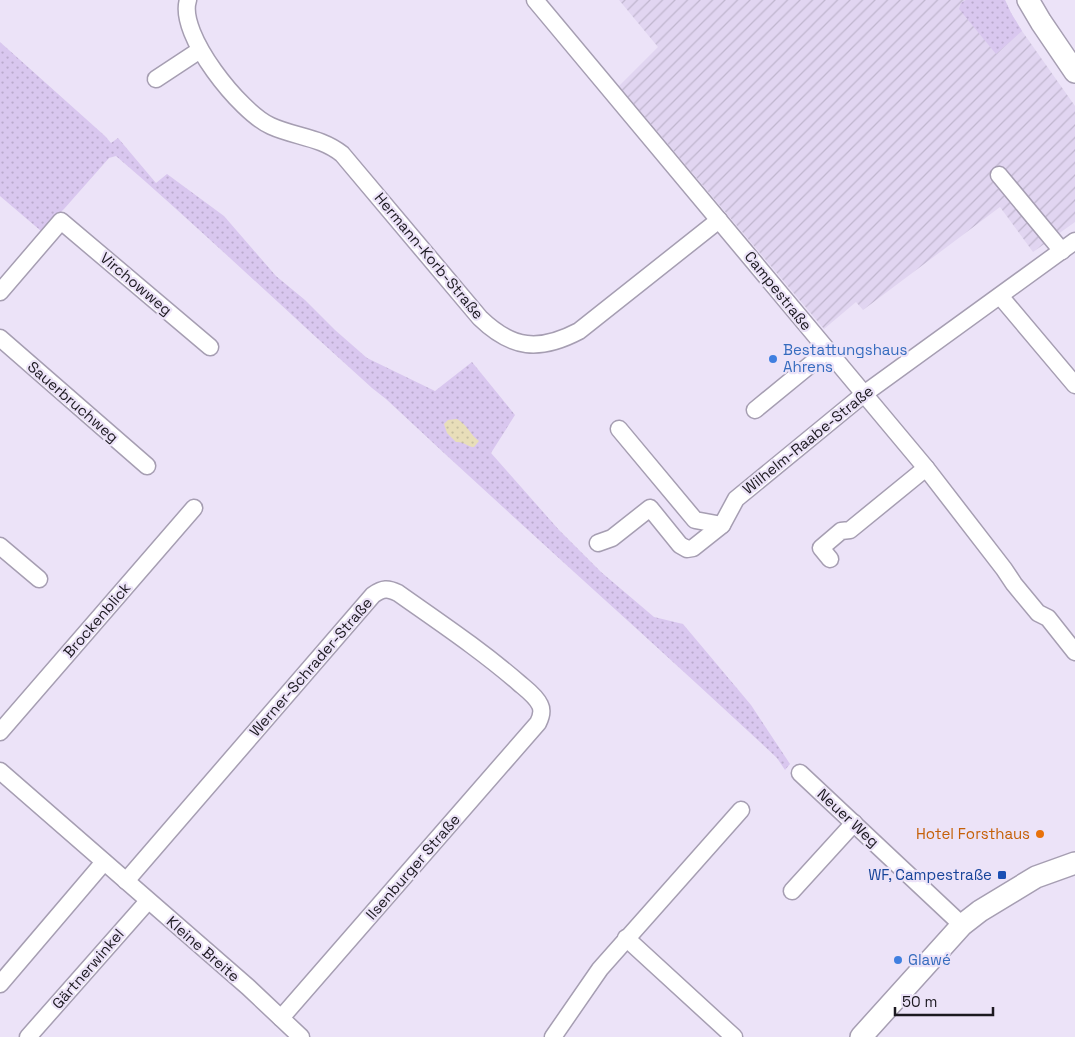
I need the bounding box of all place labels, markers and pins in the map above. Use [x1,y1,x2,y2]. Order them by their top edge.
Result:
place label: Bestattungshaus Ahrens [783,340,907,376]
marker: Bestattungshaus Ahrens [767,353,779,365]
place label: Hotel Forsthaus [916,824,1030,843]
marker: Hotel Forsthaus [1034,828,1046,840]
place label: WF, Campestraße [868,865,992,884]
marker: WF, Campestraße [996,869,1008,881]
place label: Glawé [908,950,951,969]
marker: Glawé [892,954,904,966]

